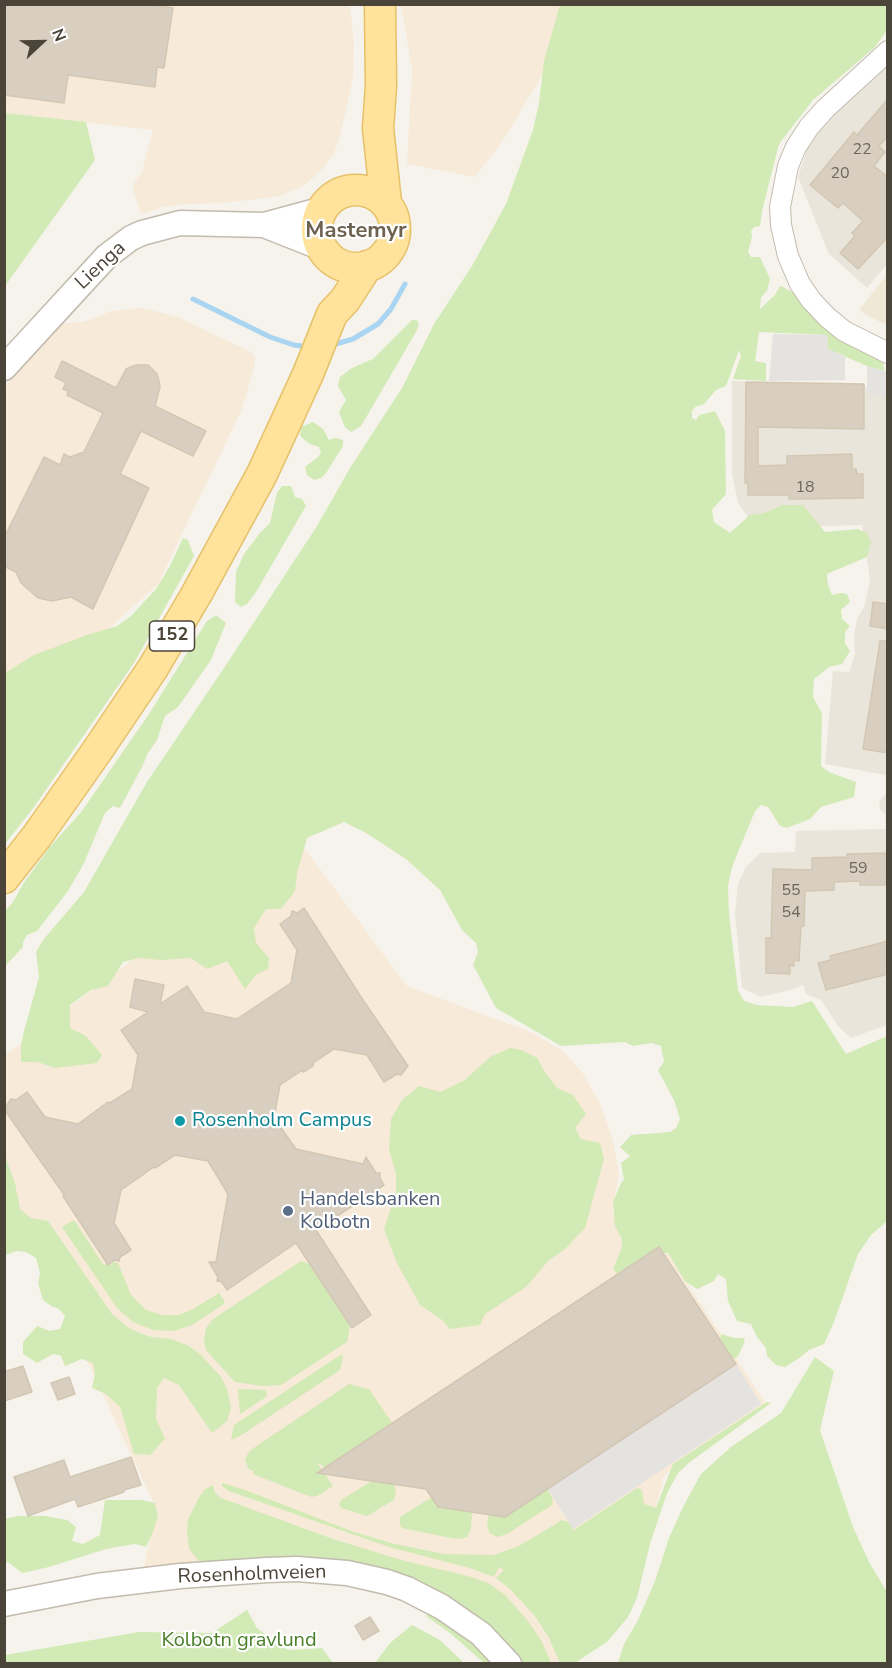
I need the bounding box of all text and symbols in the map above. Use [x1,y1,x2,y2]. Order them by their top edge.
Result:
north arrow [12,12,72,72]
text: N [46,26,71,45]
house number: 22 [852,140,872,160]
house number: 20 [830,164,850,184]
district label: Mastemyr [305,219,407,245]
street label: Lienga [71,237,131,295]
house number: 18 [795,478,815,498]
road number: 152 [150,621,195,651]
house number: 59 [848,859,868,879]
house number: 55 [781,881,801,901]
house number: 54 [781,903,801,923]
place label: Rosenholm Campus [192,1109,372,1133]
marker: Rosenholm Campus [173,1114,187,1128]
place label: Handelsbanken Kolbotn [300,1188,440,1235]
marker: Handelsbanken Kolbotn [281,1204,295,1218]
street label: Rosenholmveien [177,1560,327,1590]
park label: Kolbotn gravlund [161,1629,317,1653]

